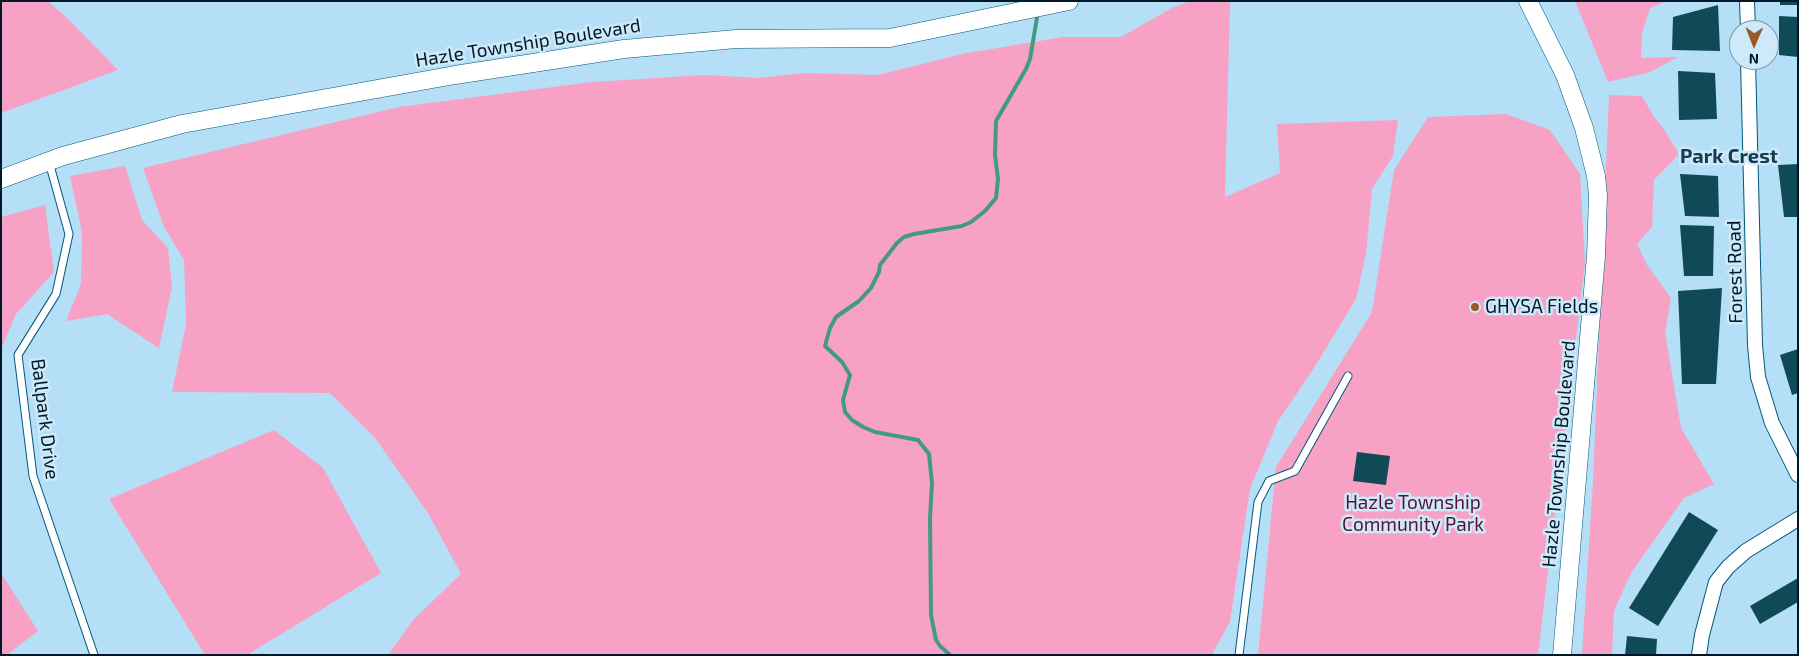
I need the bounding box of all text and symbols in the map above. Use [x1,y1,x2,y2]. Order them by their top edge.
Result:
street label: Hazle Township Boulevard [414,14,642,72]
north arrow [1729,20,1779,70]
text: N [1749,51,1759,68]
district label: Park Crest [1680,144,1778,168]
street label: Forest Road [1723,220,1747,324]
place label: GHYSA Fields [1485,296,1598,318]
marker: GHYSA Fields [1469,301,1481,313]
street label: Hazle Township Boulevard [1538,340,1580,568]
street label: Ballpark Drive [26,357,64,481]
park label: Hazle Township Community Park [1342,492,1484,536]

